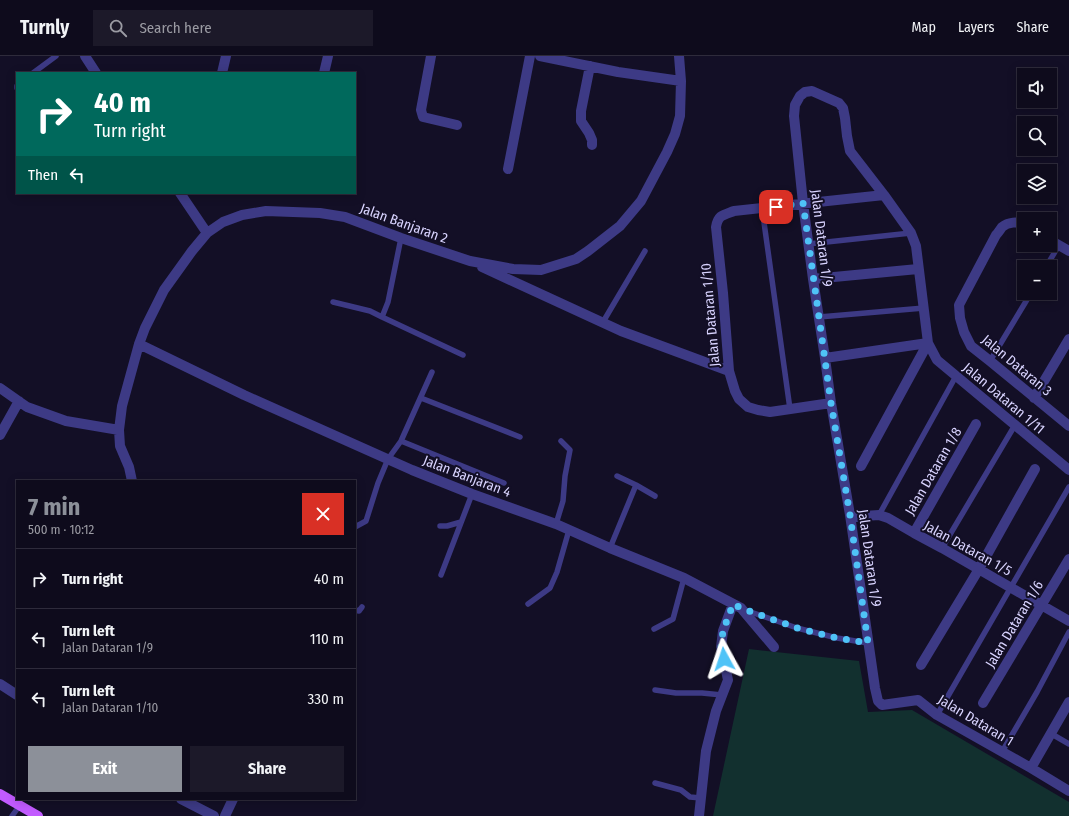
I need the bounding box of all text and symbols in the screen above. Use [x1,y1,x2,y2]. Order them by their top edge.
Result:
search box [93,10,373,46]
text: Turnly [20,16,69,39]
icon: search [107,17,129,39]
text: Search here [139,19,212,37]
text: Map [912,19,936,36]
text: Layers [958,19,994,36]
text: Share [1016,19,1049,36]
map controls [1017,68,1057,300]
button: sound [1017,68,1057,108]
text: 40 m [94,86,151,119]
icon: right [28,88,80,140]
button: search [1017,116,1057,156]
text: Turn right [94,120,166,142]
icon: left [66,164,88,186]
button: layers [1017,164,1057,204]
text: Then [28,166,58,184]
street label: Jalan Dataran 1/9 [807,188,836,288]
pin [759,190,793,224]
icon: arrive [765,196,787,218]
street label: Jalan Banjaran 2 [358,200,450,247]
button: + [1017,212,1057,252]
button: − [1017,260,1057,300]
street label: Jalan Dataran 1/10 [698,263,723,367]
street label: Jalan Dataran 3 [978,331,1055,400]
street label: Jalan Dataran 1/11 [959,359,1048,438]
street label: Jalan Dataran 1/8 [901,424,965,518]
street label: Jalan Banjaran 4 [420,452,513,501]
text: 7 min [28,493,80,521]
button: close [302,493,344,535]
street label: Jalan Dataran 1/9 [854,508,885,608]
street label: Jalan Dataran 1/5 [921,517,1015,580]
text: 500 m · 10:12 [28,522,94,537]
icon: right [28,568,50,590]
text: Turn right [62,570,123,588]
text: 40 m [314,570,344,588]
street label: Jalan Dataran 1/6 [982,578,1047,671]
text: Turn left [62,622,115,640]
icon: left [28,628,50,650]
text: 110 m [310,630,344,648]
position arrow [703,638,745,680]
text: Jalan Dataran 1/9 [62,640,153,655]
text: Turn left [62,682,115,700]
icon: left [28,688,50,710]
text: 330 m [308,690,344,708]
street label: Jalan Dataran 1 [935,691,1017,750]
text: Jalan Dataran 1/10 [62,700,158,715]
button: Exit [28,746,182,792]
button: Share [190,746,344,792]

